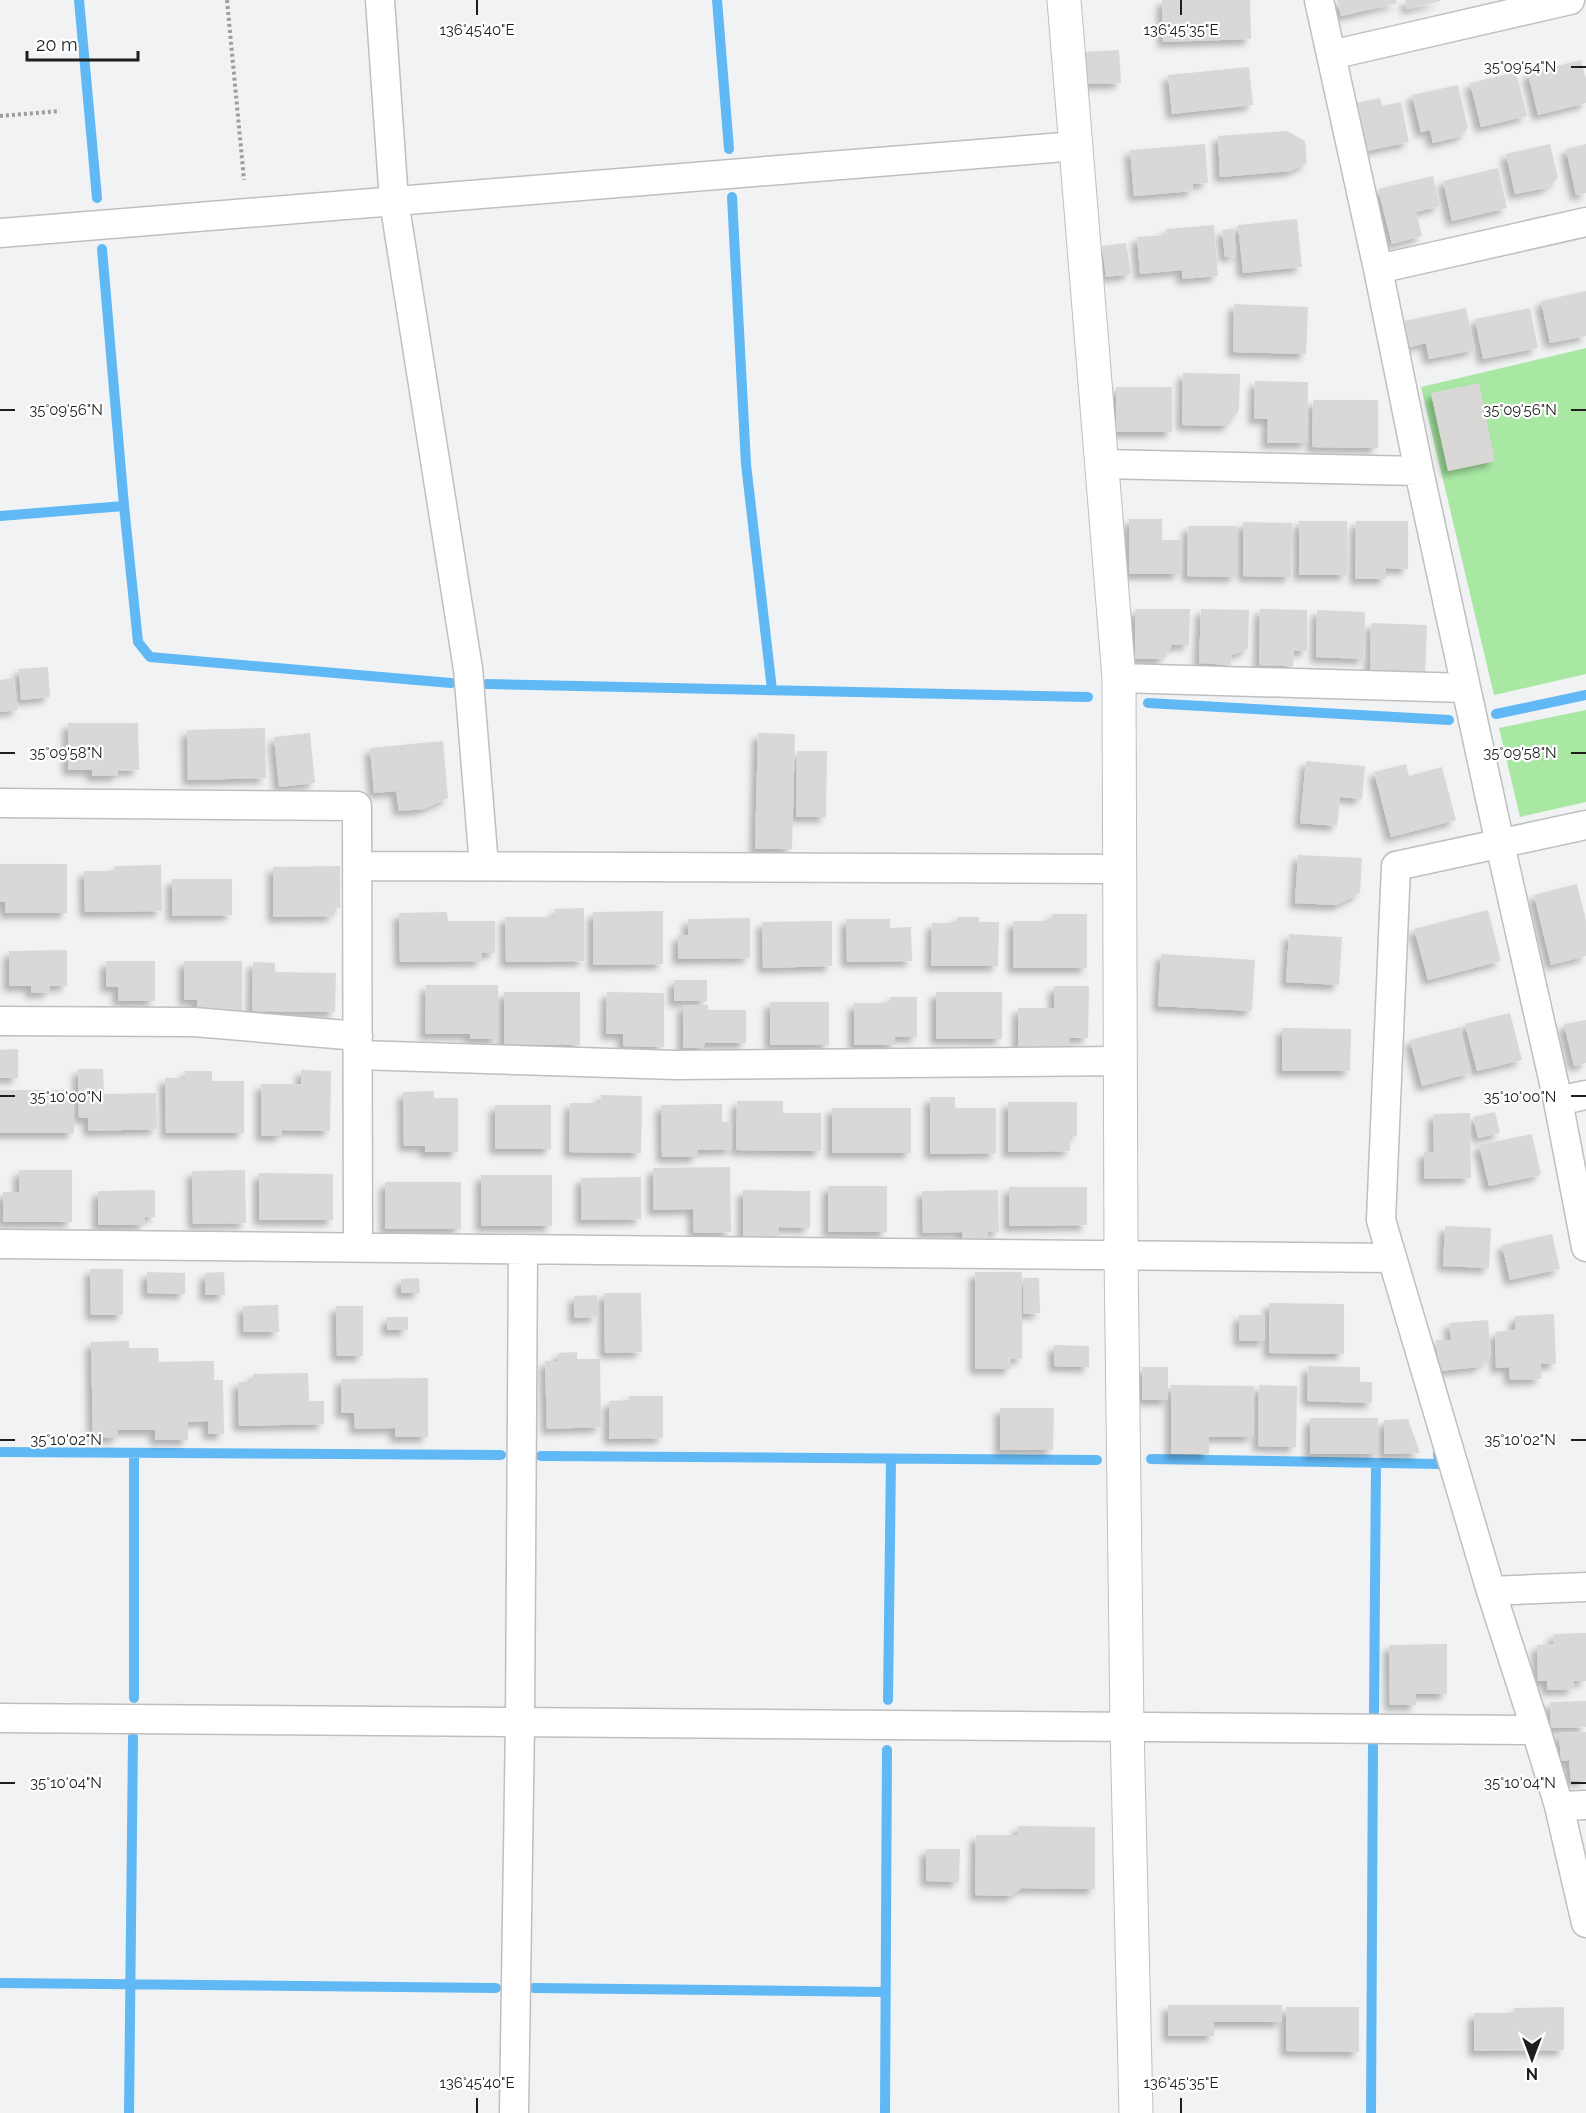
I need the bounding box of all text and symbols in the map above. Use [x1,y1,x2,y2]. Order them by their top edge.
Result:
text: 136°45'40"E [439,21,515,39]
text: 136°45'35"E [1143,21,1219,39]
scale bar [27,24,138,62]
text: 20 m [36,34,78,55]
text: 35°09'54"N [1484,58,1556,76]
text: 35°09'56"N [29,401,103,419]
text: 35°09'56"N [1483,401,1557,419]
text: 35°09'58"N [29,744,103,762]
text: 35°09'58"N [1483,744,1557,762]
text: 35°10'00"N [30,1088,102,1106]
text: 35°10'00"N [1484,1088,1556,1106]
text: 35°10'02"N [30,1431,102,1449]
text: 35°10'02"N [1484,1431,1556,1449]
text: 35°10'04"N [30,1774,102,1792]
text: 35°10'04"N [1484,1774,1556,1792]
north arrow [1502,2029,1562,2089]
text: N [1526,2064,1538,2083]
text: 136°45'40"E [439,2074,515,2092]
text: 136°45'35"E [1143,2074,1219,2092]

